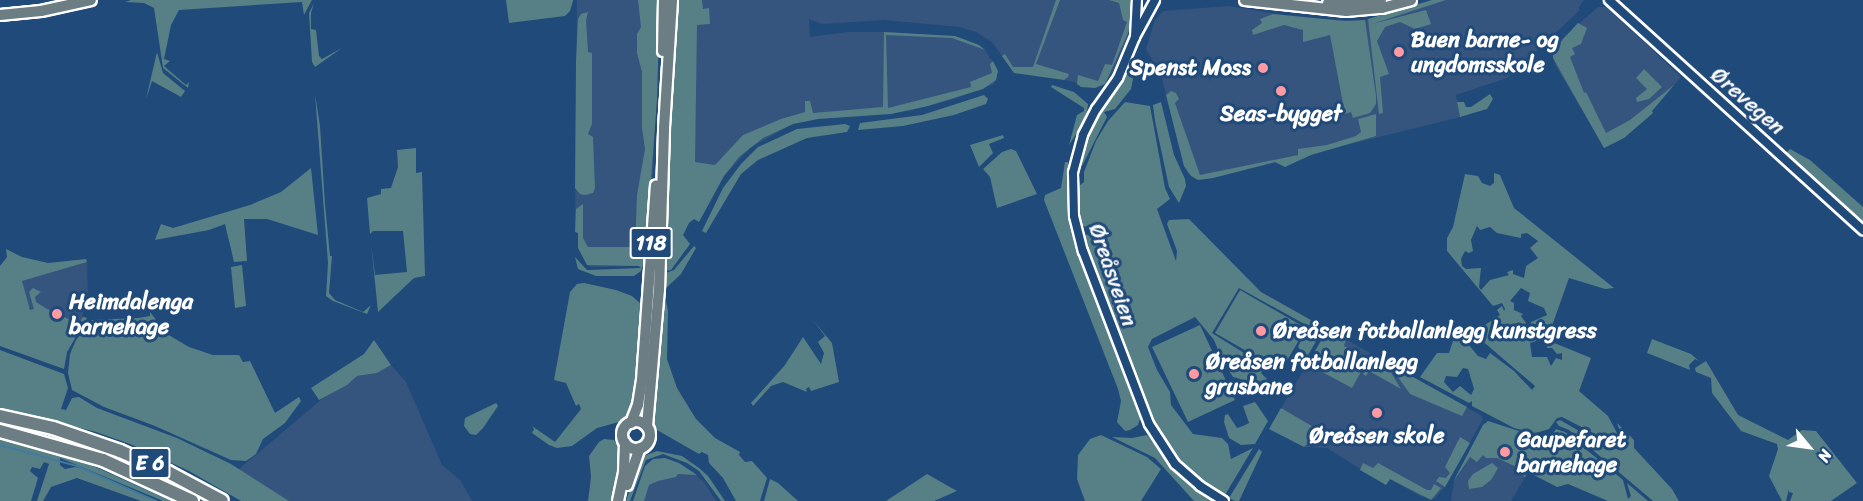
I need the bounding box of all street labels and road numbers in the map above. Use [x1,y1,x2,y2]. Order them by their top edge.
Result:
street label: Ørevegen [1705,62,1791,140]
street label: Øreåsveien [1083,220,1143,330]
road number: 118 [628,225,674,261]
road number: E 6 [129,445,171,481]

